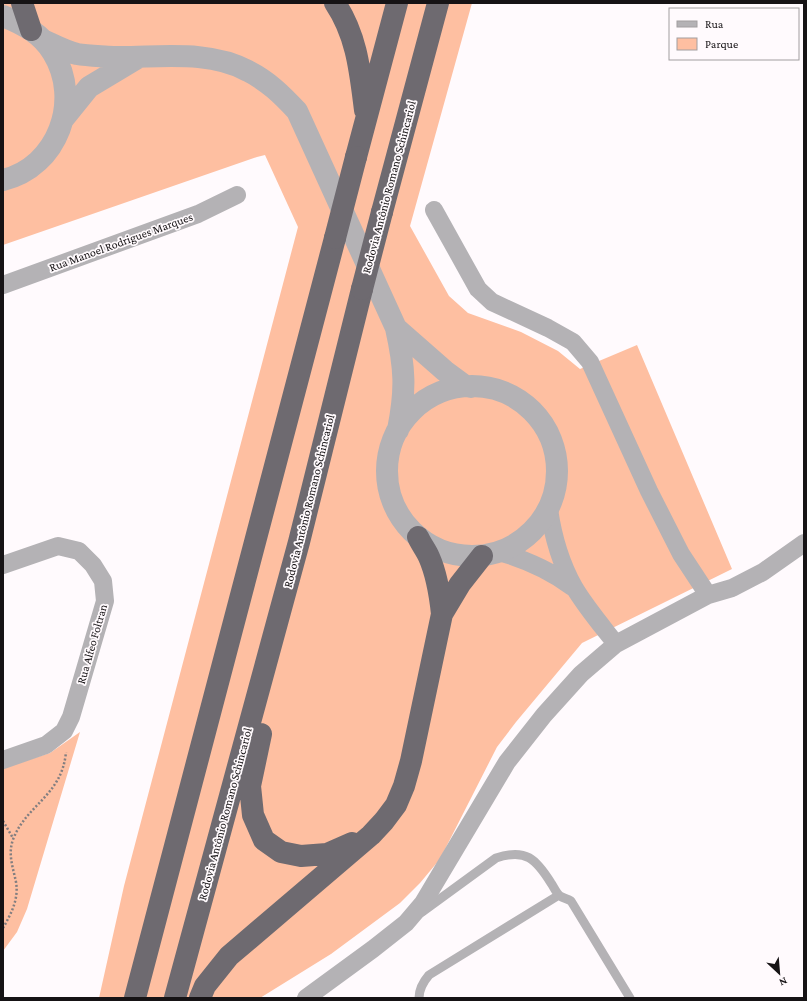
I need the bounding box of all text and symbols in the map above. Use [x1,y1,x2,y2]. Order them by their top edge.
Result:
legend [669,8,799,60]
text: Rua [705,17,724,31]
text: Parque [705,37,738,51]
street label: Rodovia Antônio Romano Schincariol [359,99,419,275]
street label: Rua Manoel Rodrigues Marques [47,209,195,275]
street label: Rodovia Antônio Romano Schincariol [281,413,337,589]
street label: Rua Alfeo Foltran [74,602,110,686]
street label: Rodovia Antônio Romano Schincariol [195,726,255,902]
north arrow [759,953,799,993]
text: N [777,975,789,989]

